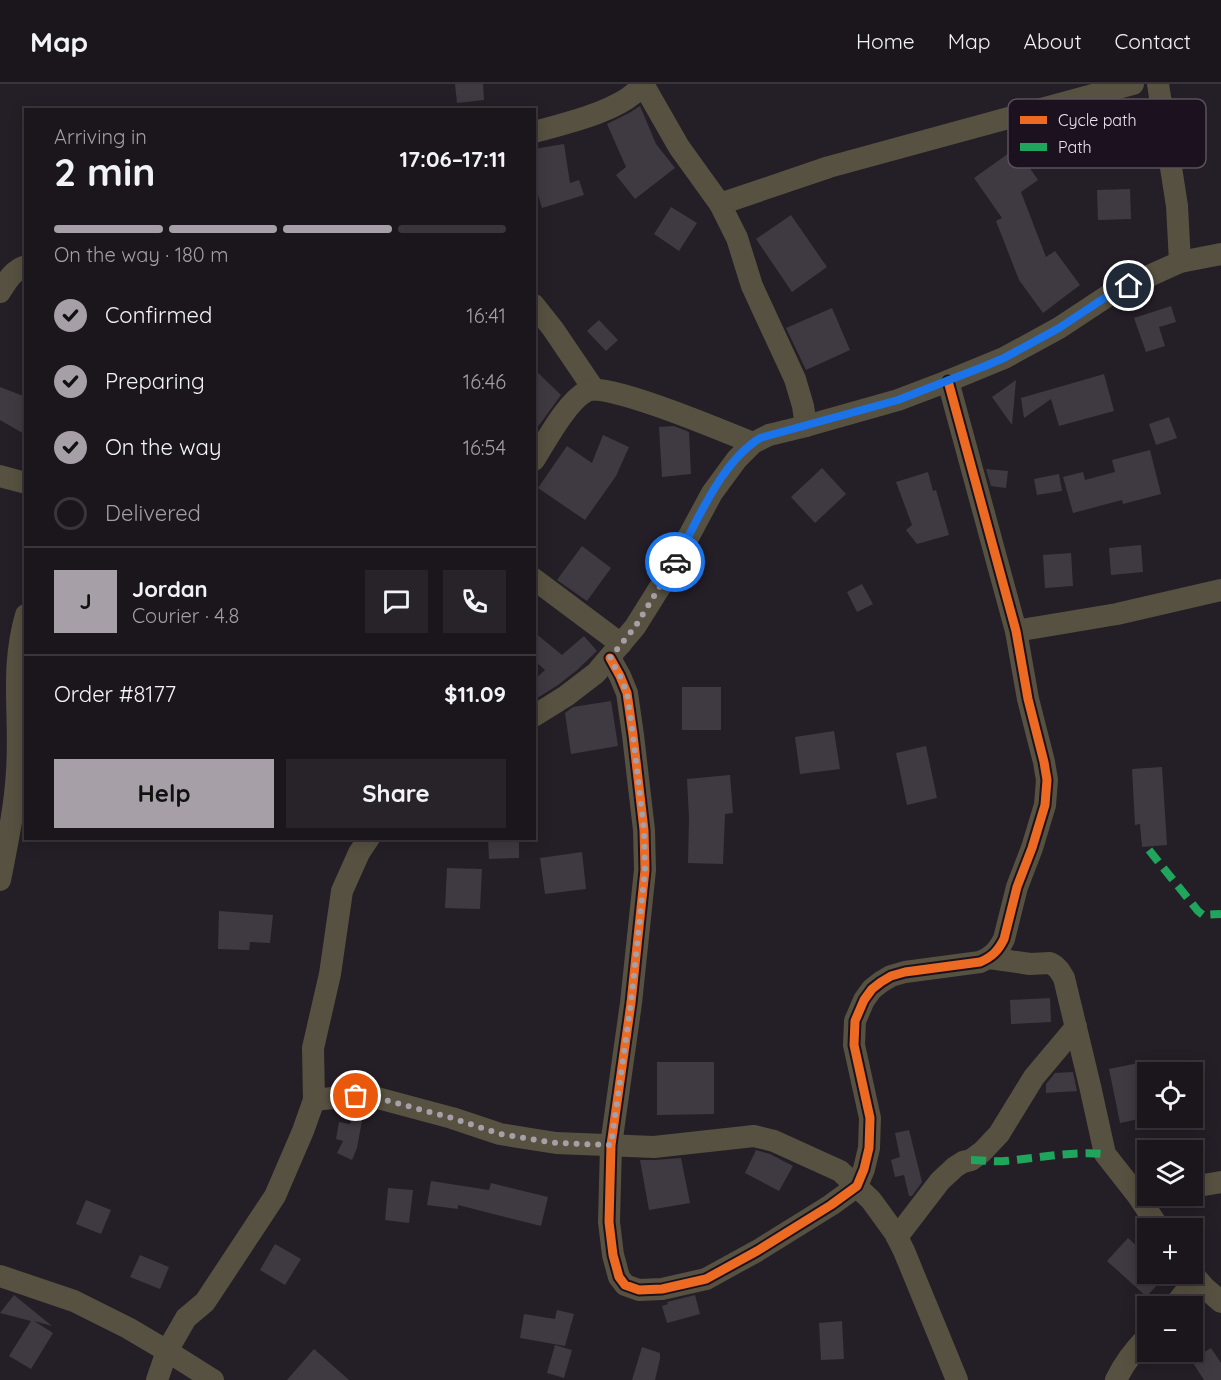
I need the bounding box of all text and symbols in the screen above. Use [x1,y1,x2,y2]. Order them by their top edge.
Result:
text: Map [30,24,88,59]
text: Home [856,28,915,54]
text: Map [948,28,991,54]
text: About [1024,28,1082,54]
text: Contact [1115,28,1191,54]
legend [1008,99,1206,168]
text: Cycle path [1058,110,1137,130]
text: Arriving in [54,124,147,149]
text: Path [1058,137,1092,157]
text: 17:06–17:11 [399,145,506,173]
text: 2 min [54,147,156,196]
text: On the way · 180 m [54,242,228,267]
pin [1103,260,1154,311]
icon: home [1112,269,1145,302]
icon: check [54,299,87,332]
text: Confirmed [105,301,212,329]
text: 16:41 [466,303,506,328]
icon: check [54,365,87,398]
text: Preparing [105,367,205,395]
text: 16:46 [463,369,506,394]
icon: check [54,431,87,464]
text: On the way [105,433,221,461]
text: 16:54 [463,435,506,460]
text: Delivered [105,499,201,527]
courier [645,532,705,592]
icon: car [659,546,692,579]
button: chat [365,570,428,633]
button: phone [443,570,506,633]
text: Jordan [132,575,208,603]
text: J [79,587,92,615]
text: Courier · 4.8 [132,603,239,628]
text: Order #8177 [54,680,176,708]
text: $11.09 [444,680,506,708]
button: Help [54,759,274,828]
button: Share [286,759,506,828]
map controls [1137,1062,1203,1362]
button: locate [1137,1062,1203,1128]
pin [330,1070,381,1121]
icon: bag [339,1079,372,1112]
button: layers [1137,1140,1203,1206]
button: + [1137,1218,1203,1284]
button: − [1137,1296,1203,1362]

